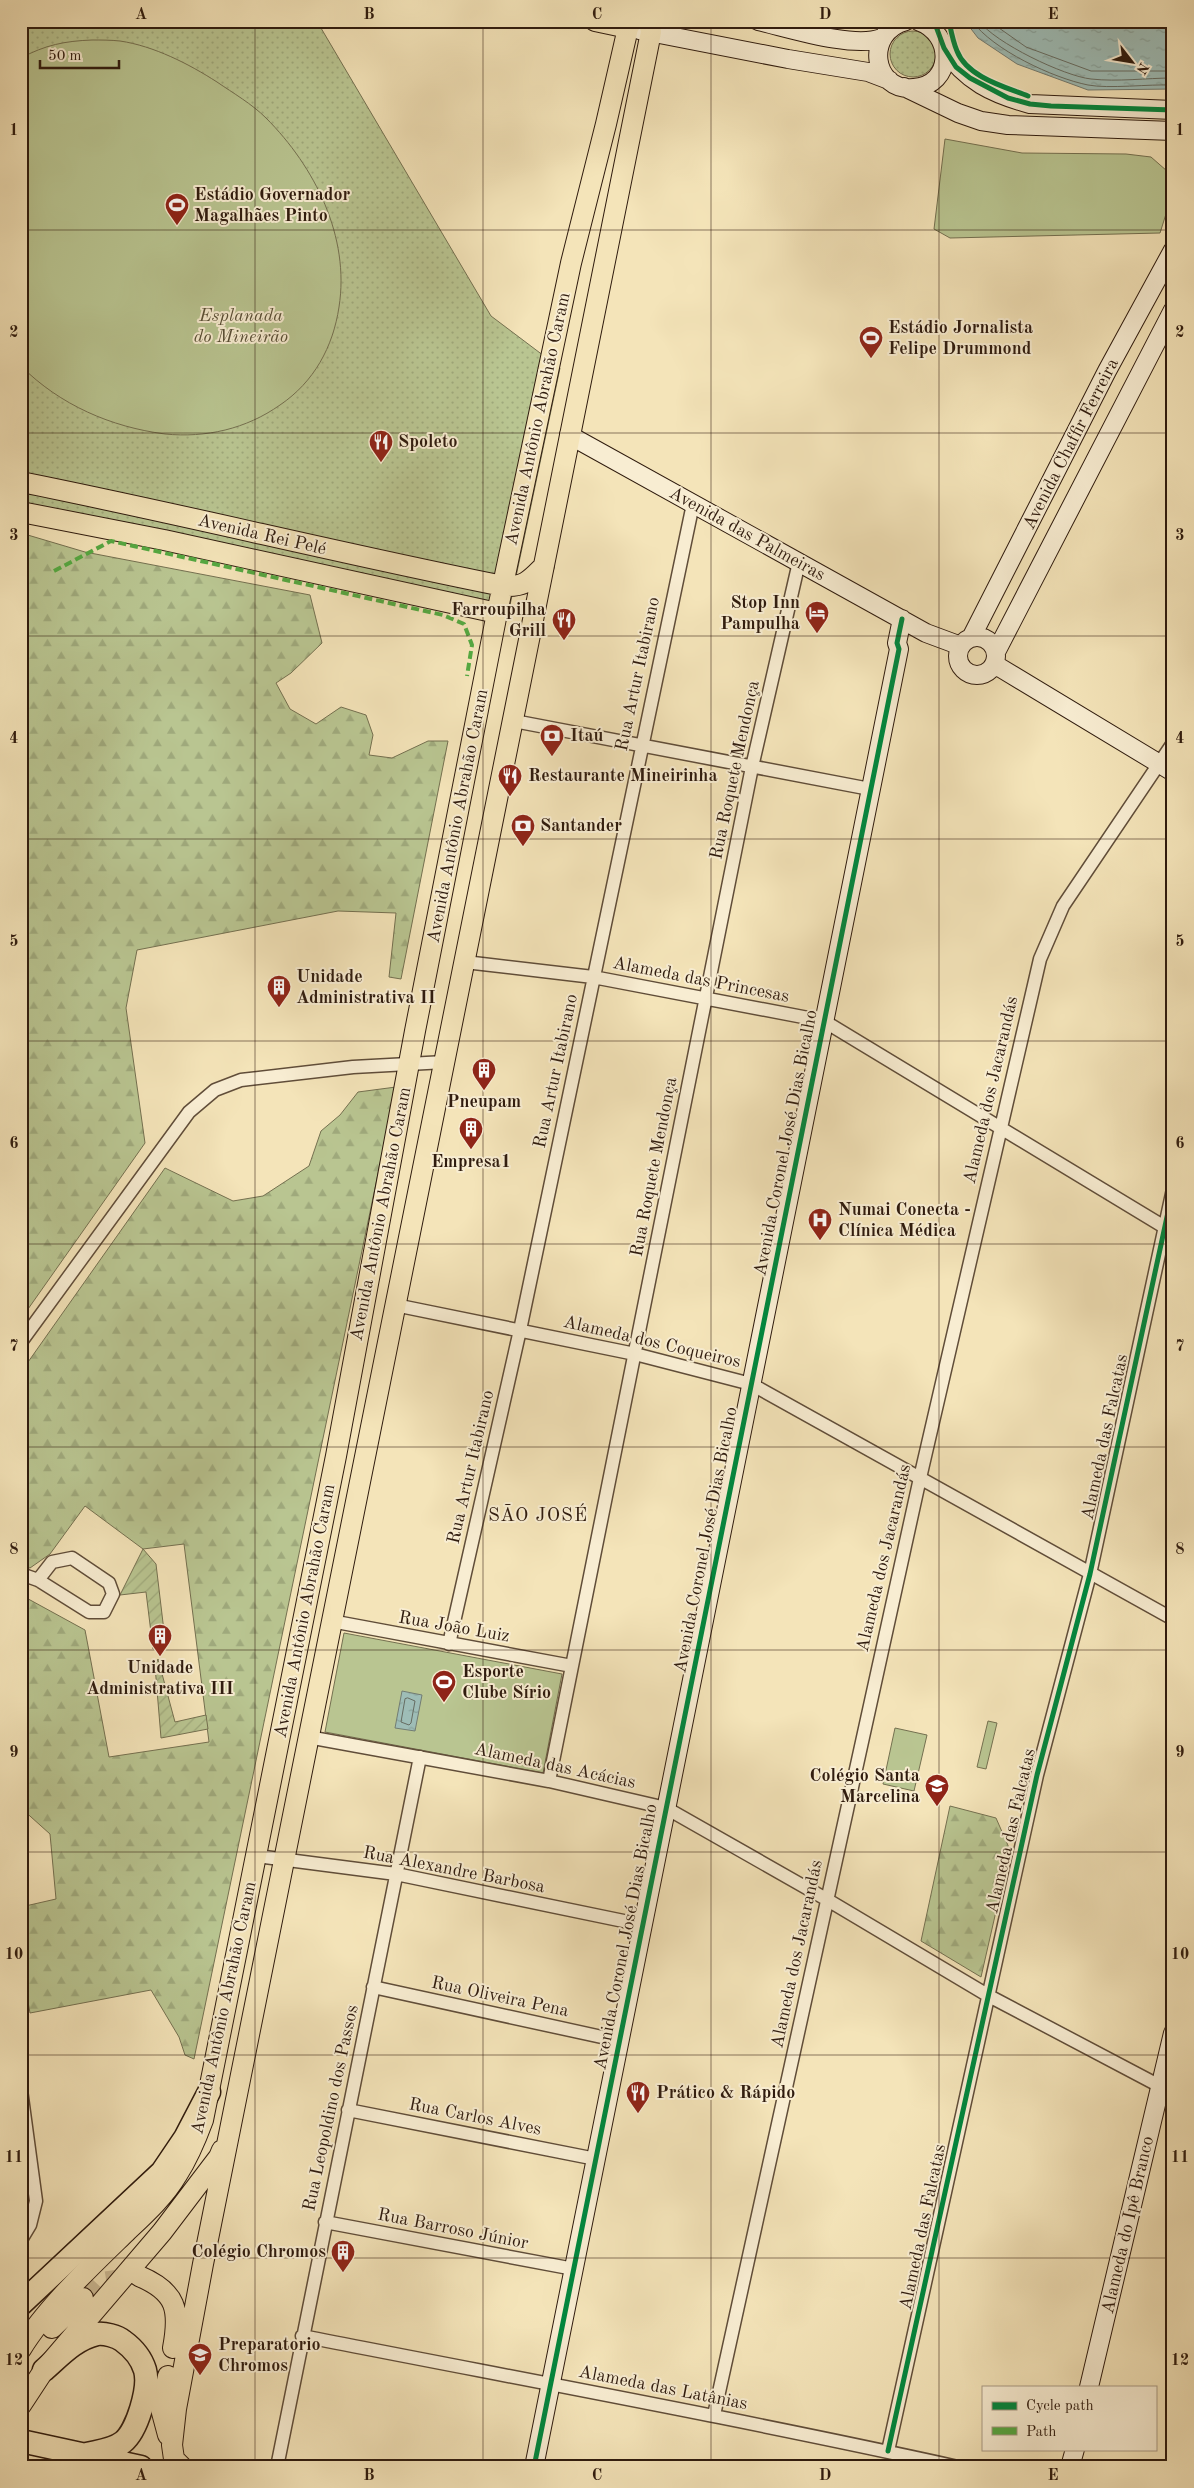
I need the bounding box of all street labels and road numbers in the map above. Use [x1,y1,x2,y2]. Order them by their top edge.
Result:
street label: Avenida Antônio Abrahão Caram [502,291,574,547]
street label: Avenida Chaffir Ferreira [1020,355,1122,532]
street label: Avenida das Palmeiras [666,484,828,584]
street label: Avenida Rei Pelé [196,511,328,559]
street label: Rua Artur Itabirano [613,595,663,753]
street label: Rua Roquete Mendonça [707,679,763,861]
street label: Avenida Antônio Abrahão Caram [425,688,491,944]
street label: Alameda das Princesas [611,954,791,1006]
street label: Rua Artur Itabirano [531,992,581,1150]
street label: Alameda dos Jacarandás [961,994,1021,1186]
street label: Avenida Coronel José Dias Bicalho [751,1008,821,1278]
street label: Rua Roquete Mendonça [628,1076,680,1258]
street label: Avenida Antônio Abrahão Caram [348,1086,414,1342]
street label: Alameda dos Coqueiros [562,1313,743,1371]
street label: Alameda das Falcatas [1079,1352,1131,1522]
street label: Rua Artur Itabirano [445,1388,497,1546]
street label: Avenida Coronel José Dias Bicalho [671,1405,741,1675]
street label: Alameda dos Jacarandás [854,1462,914,1654]
street label: Avenida Antônio Abrahão Caram [272,1483,338,1739]
street label: Rua João Luiz [397,1608,511,1646]
street label: Alameda das Acácias [473,1740,637,1792]
street label: Alameda das Falcatas [983,1746,1039,1915]
street label: Avenida Coronel José Dias Bicalho [591,1802,661,2072]
street label: Rua Alexandre Barbosa [362,1844,547,1896]
street label: Alameda dos Jacarandás [768,1858,826,2050]
street label: Avenida Antônio Abrahão Caram [188,1880,260,2136]
street label: Rua Oliveira Pena [430,1974,570,2020]
street label: Rua Leopoldino dos Passos [300,2003,362,2213]
street label: Rua Carlos Alves [407,2095,543,2139]
street label: Alameda do Ipê Branco [1099,2134,1157,2316]
street label: Alameda das Falcatas [897,2142,949,2312]
street label: Rua Barroso Júnior [376,2206,531,2253]
street label: Alameda das Latânias [577,2363,749,2413]

